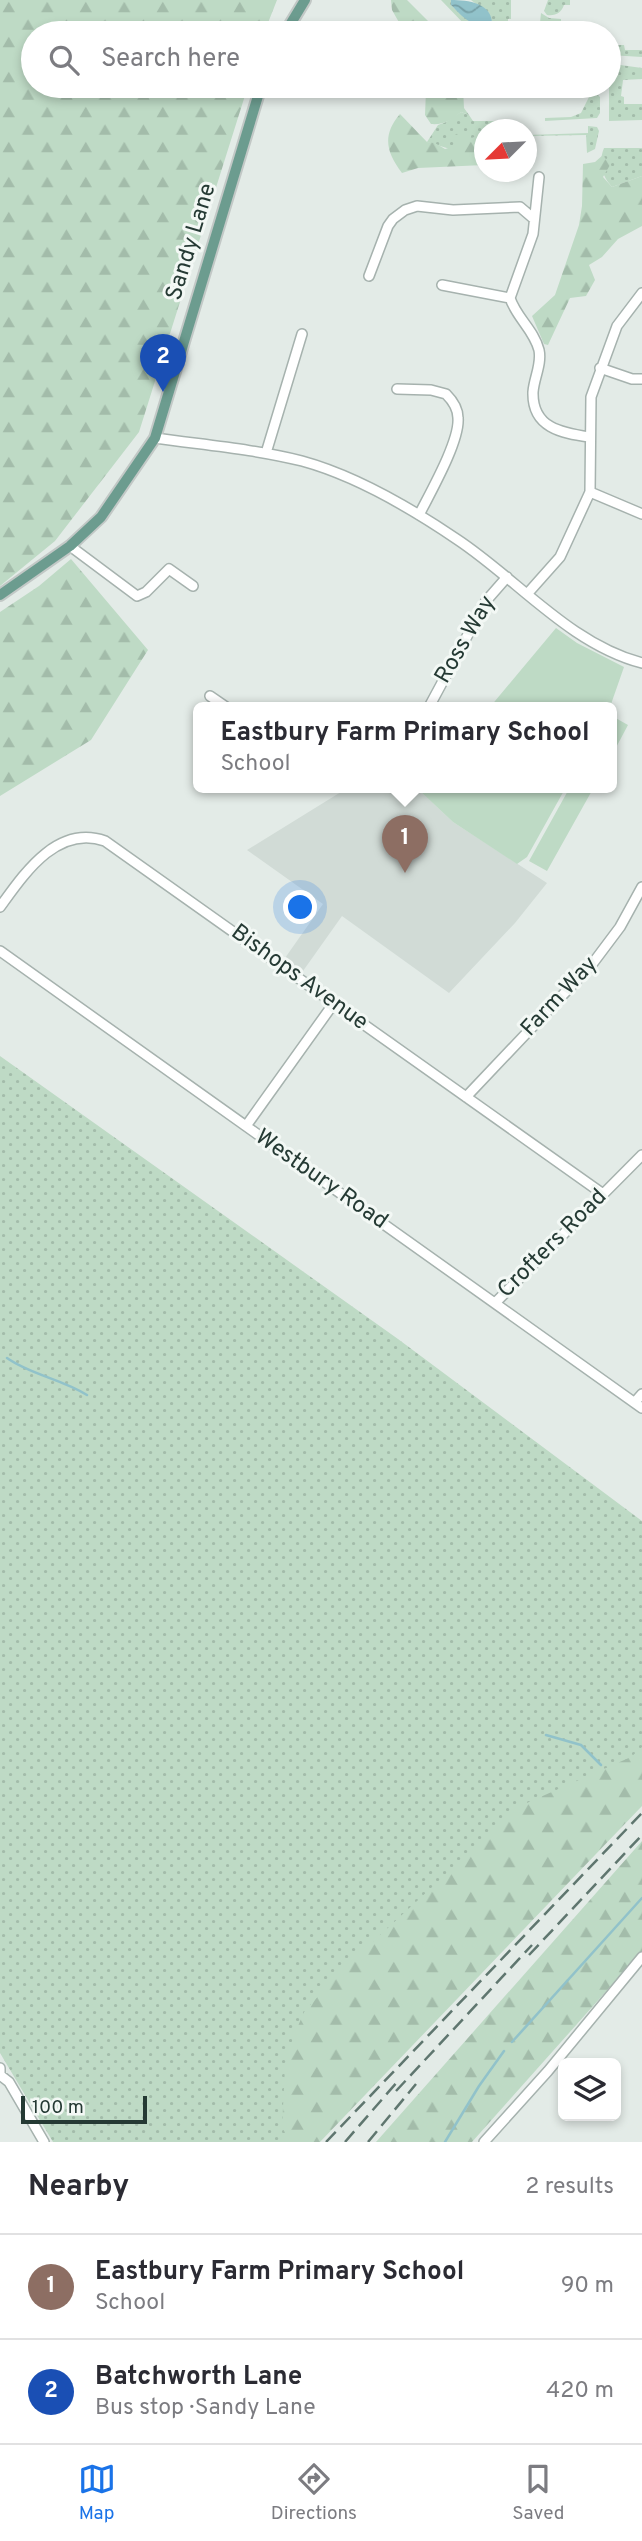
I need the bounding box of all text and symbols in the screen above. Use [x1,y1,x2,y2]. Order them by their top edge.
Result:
search box [21,21,621,98]
icon: search [45,41,83,79]
text: Search here [101,43,240,76]
north arrow [474,119,537,182]
street label: Sandy Lane [160,180,224,304]
pin: 2 [140,334,186,392]
street label: Ross Way [429,591,503,689]
popup [193,702,617,793]
text: Eastbury Farm Primary School [220,717,590,750]
text: School [220,750,291,779]
pin: 1 [382,815,428,873]
your location [283,890,317,924]
street label: Bishops Avenue [225,918,373,1038]
street label: Farm Way [515,951,605,1043]
street label: Westbury Road [249,1123,393,1237]
street label: Crofters Road [492,1183,614,1305]
map controls [558,2058,621,2121]
button: layers [558,2058,621,2121]
scale bar [21,2093,147,2125]
text: 100 m [32,2096,84,2120]
text: Nearby [28,2169,129,2206]
text: 2 results [525,2173,614,2202]
text: Eastbury Farm Primary School [95,2256,464,2289]
text: 1 [46,2272,56,2301]
text: 90 m [561,2272,614,2301]
text: School [95,2289,165,2318]
text: Batchworth Lane [95,2361,302,2394]
text: 2 [44,2377,58,2406]
text: 420 m [546,2377,614,2406]
text: Bus stop · Sandy Lane [95,2394,316,2423]
tab: Map [78,2460,116,2526]
tab: Directions [271,2460,357,2526]
tab: Saved [512,2460,564,2526]

